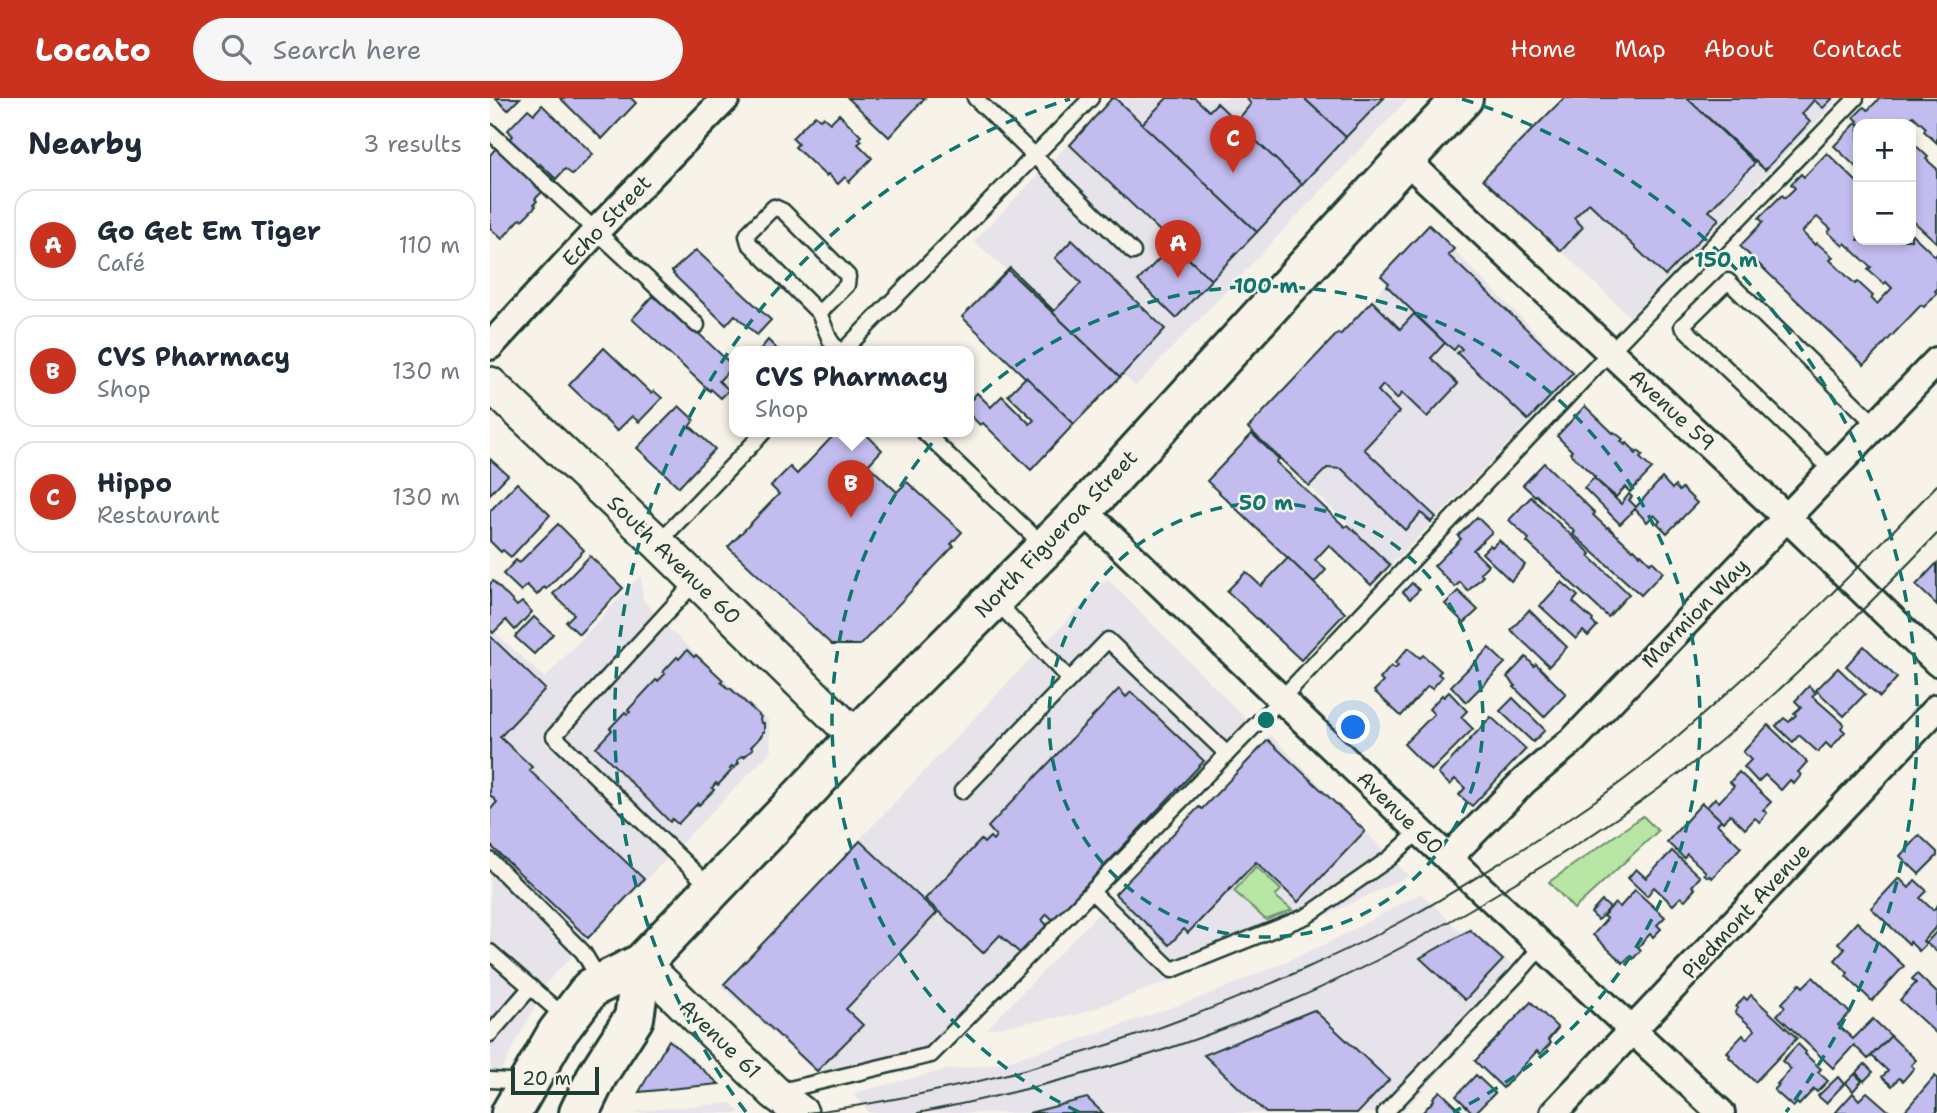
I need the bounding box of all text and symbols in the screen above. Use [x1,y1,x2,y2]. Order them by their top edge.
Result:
search box [193,18,683,81]
text: Locato [35,27,151,72]
icon: search [217,30,255,68]
text: Search here [273,32,421,67]
text: Home [1510,33,1576,65]
text: Map [1614,33,1666,65]
text: About [1704,33,1774,65]
text: Contact [1812,33,1902,65]
pin: C [1210,115,1256,173]
map controls [1853,119,1916,245]
button: + [1853,119,1916,182]
text: Nearby [28,123,143,164]
text: 3 results [363,129,462,159]
street label: Echo Street [556,169,658,273]
button: − [1853,182,1916,245]
text: Go Get Em Tiger [97,213,321,248]
pin: A [1155,220,1201,278]
text: A [44,230,62,260]
text: 110 m [398,230,460,260]
text: 150 m [1694,246,1758,274]
text: Café [97,248,145,278]
text: 100 m [1234,272,1298,300]
text: CVS Pharmacy [97,339,290,374]
popup [729,346,974,437]
text: B [46,356,60,386]
text: 130 m [392,356,460,386]
text: CVS Pharmacy [755,359,948,394]
street label: Avenue 59 [1623,363,1721,457]
text: Shop [97,374,151,404]
text: Shop [755,394,809,424]
street label: North Figueroa Street [968,444,1144,624]
pin: B [828,460,874,518]
text: Hippo [97,465,172,500]
text: C [46,482,60,512]
text: 130 m [392,482,460,512]
street label: South Avenue 60 [601,489,747,631]
text: 50 m [1239,489,1293,517]
text: Restaurant [97,500,220,530]
street label: Marmion Way [1635,552,1755,674]
centre of rings [1254,708,1278,732]
your location [1336,710,1370,744]
street label: Avenue 60 [1351,765,1449,861]
street label: Piedmont Avenue [1676,837,1816,985]
street label: Avenue 61 [673,993,767,1085]
scale bar [511,1064,598,1096]
text: 20 m [522,1066,571,1091]

